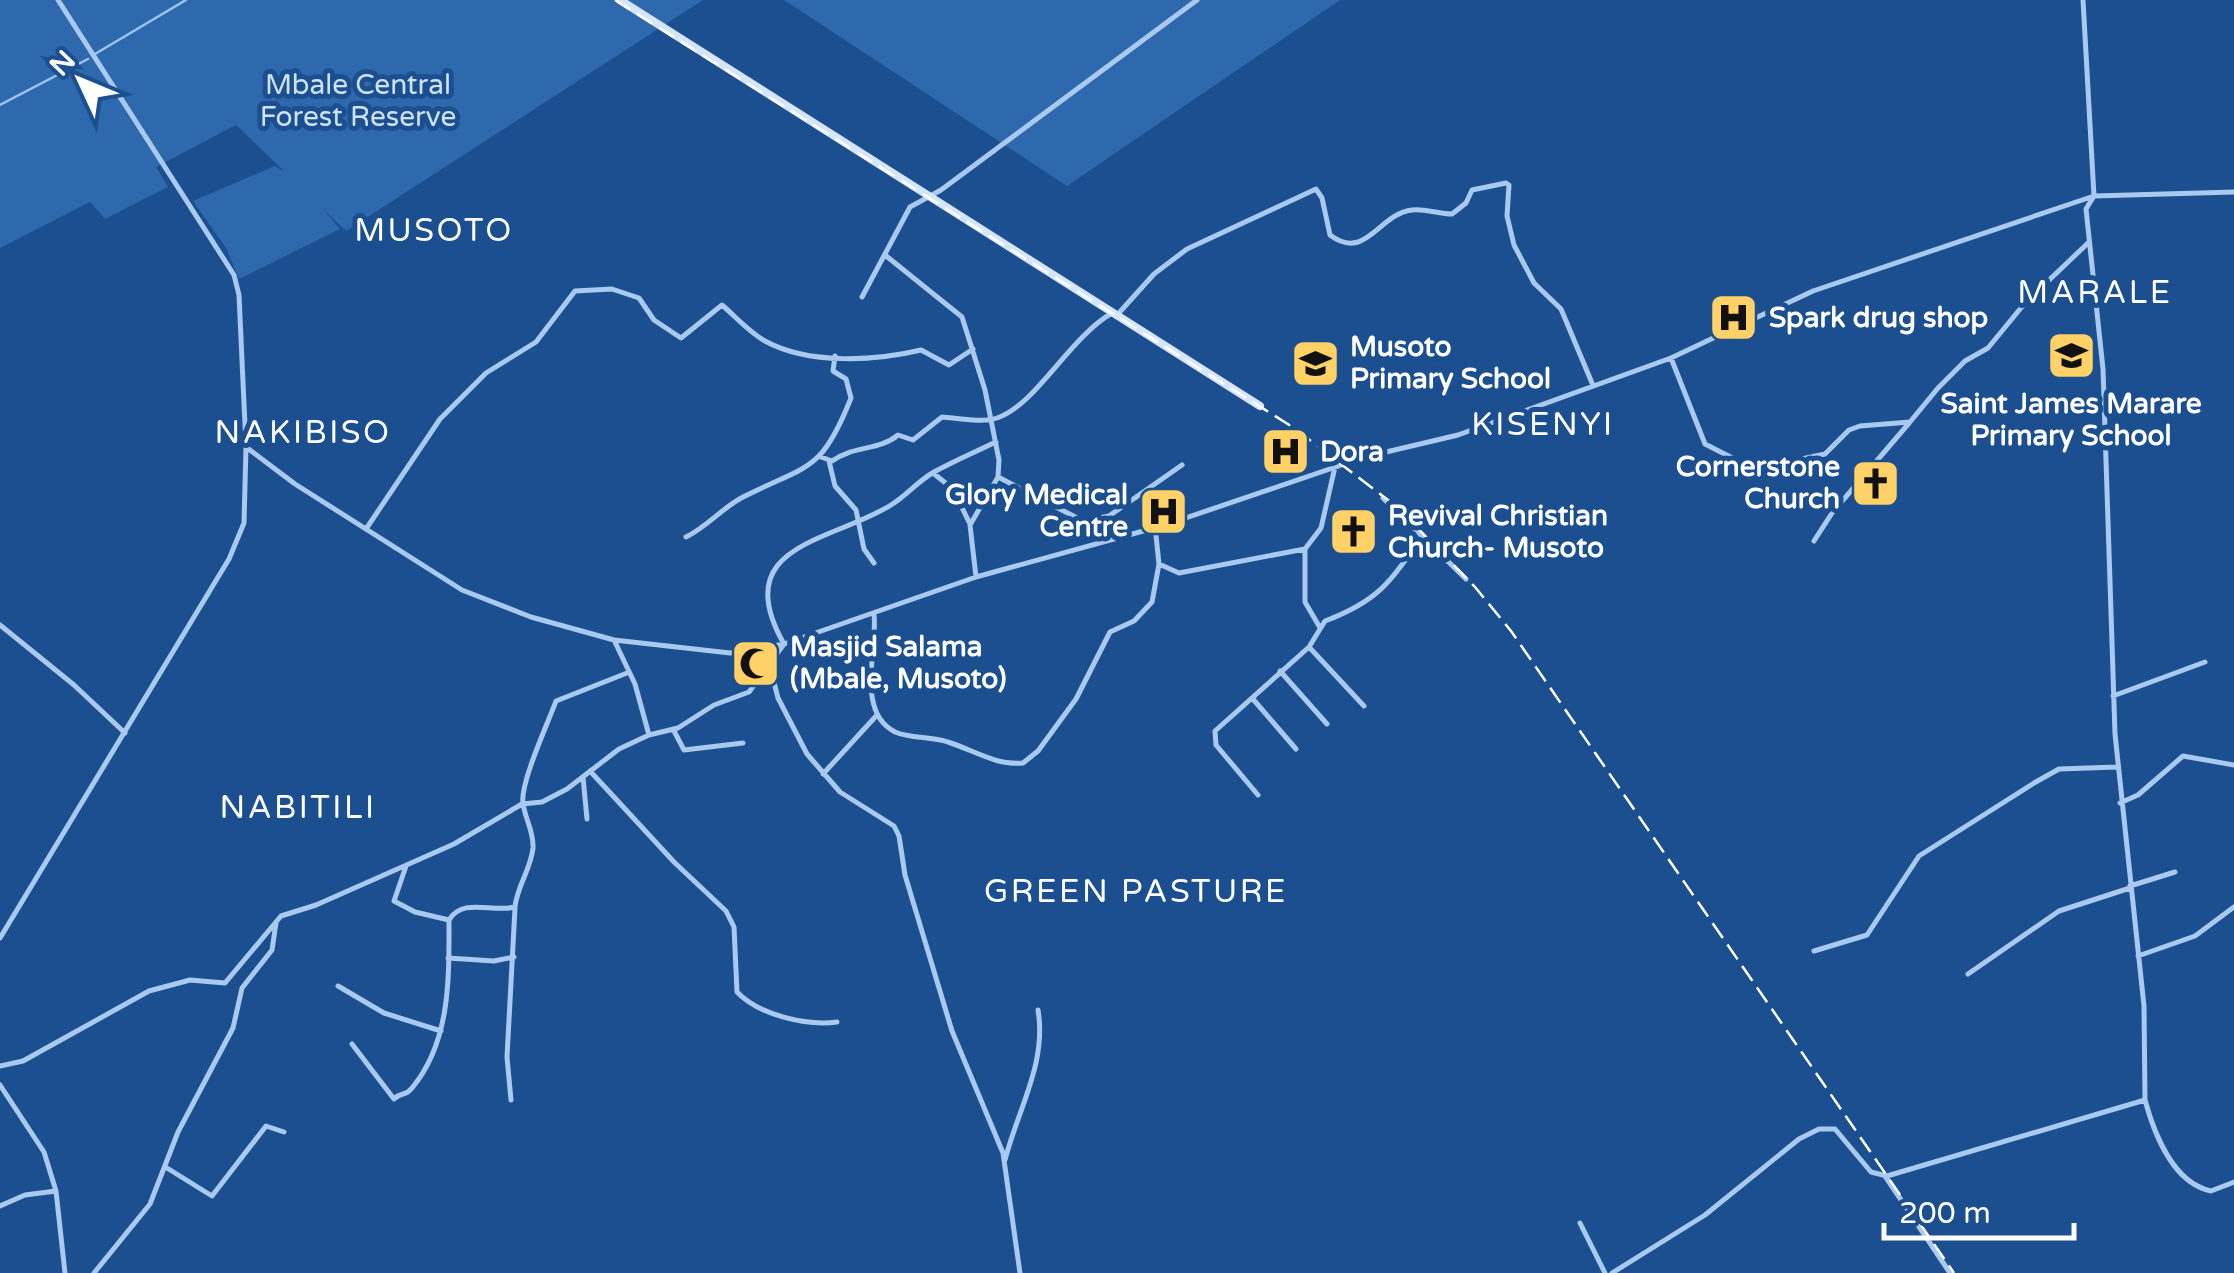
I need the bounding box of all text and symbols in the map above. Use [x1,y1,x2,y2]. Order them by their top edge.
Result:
north arrow [30,30,130,130]
text: N [43,43,83,83]
park label: Mbale Central Forest Reserve [260,68,456,134]
district label: MUSOTO [354,212,514,250]
district label: MARALE [2017,274,2173,312]
hospital icon: Spark drug shop [1708,292,1760,344]
place label: Spark drug shop [1769,301,1988,335]
place label: Musoto Primary School [1350,330,1551,396]
school or university icon: Saint James Marare Primary School [2045,330,2097,382]
school or university icon: Musoto Primary School [1289,337,1341,389]
place label: Saint James Marare Primary School [1940,387,2202,453]
district label: KISENYI [1471,406,1615,444]
district label: NAKIBISO [214,414,392,452]
hospital icon: Dora [1259,426,1311,478]
place label: Dora [1320,435,1384,469]
place label: Cornerstone Church [1676,450,1840,516]
church icon: Cornerstone Church [1849,457,1901,509]
place label: Glory Medical Centre [945,478,1128,544]
hospital icon: Glory Medical Centre [1137,485,1189,537]
place label: Revival Christian Church- Musoto [1388,499,1608,565]
church icon: Revival Christian Church- Musoto [1327,506,1379,558]
place label: Masjid Salama (Mbale, Musoto) [790,630,1007,696]
mosque icon: Masjid Salama (Mbale, Musoto) [729,637,781,689]
district label: NABITILI [219,789,377,827]
district label: GREEN PASTURE [984,873,1288,911]
scale bar [1884,1178,2074,1240]
text: 200 m [1899,1195,1991,1232]

